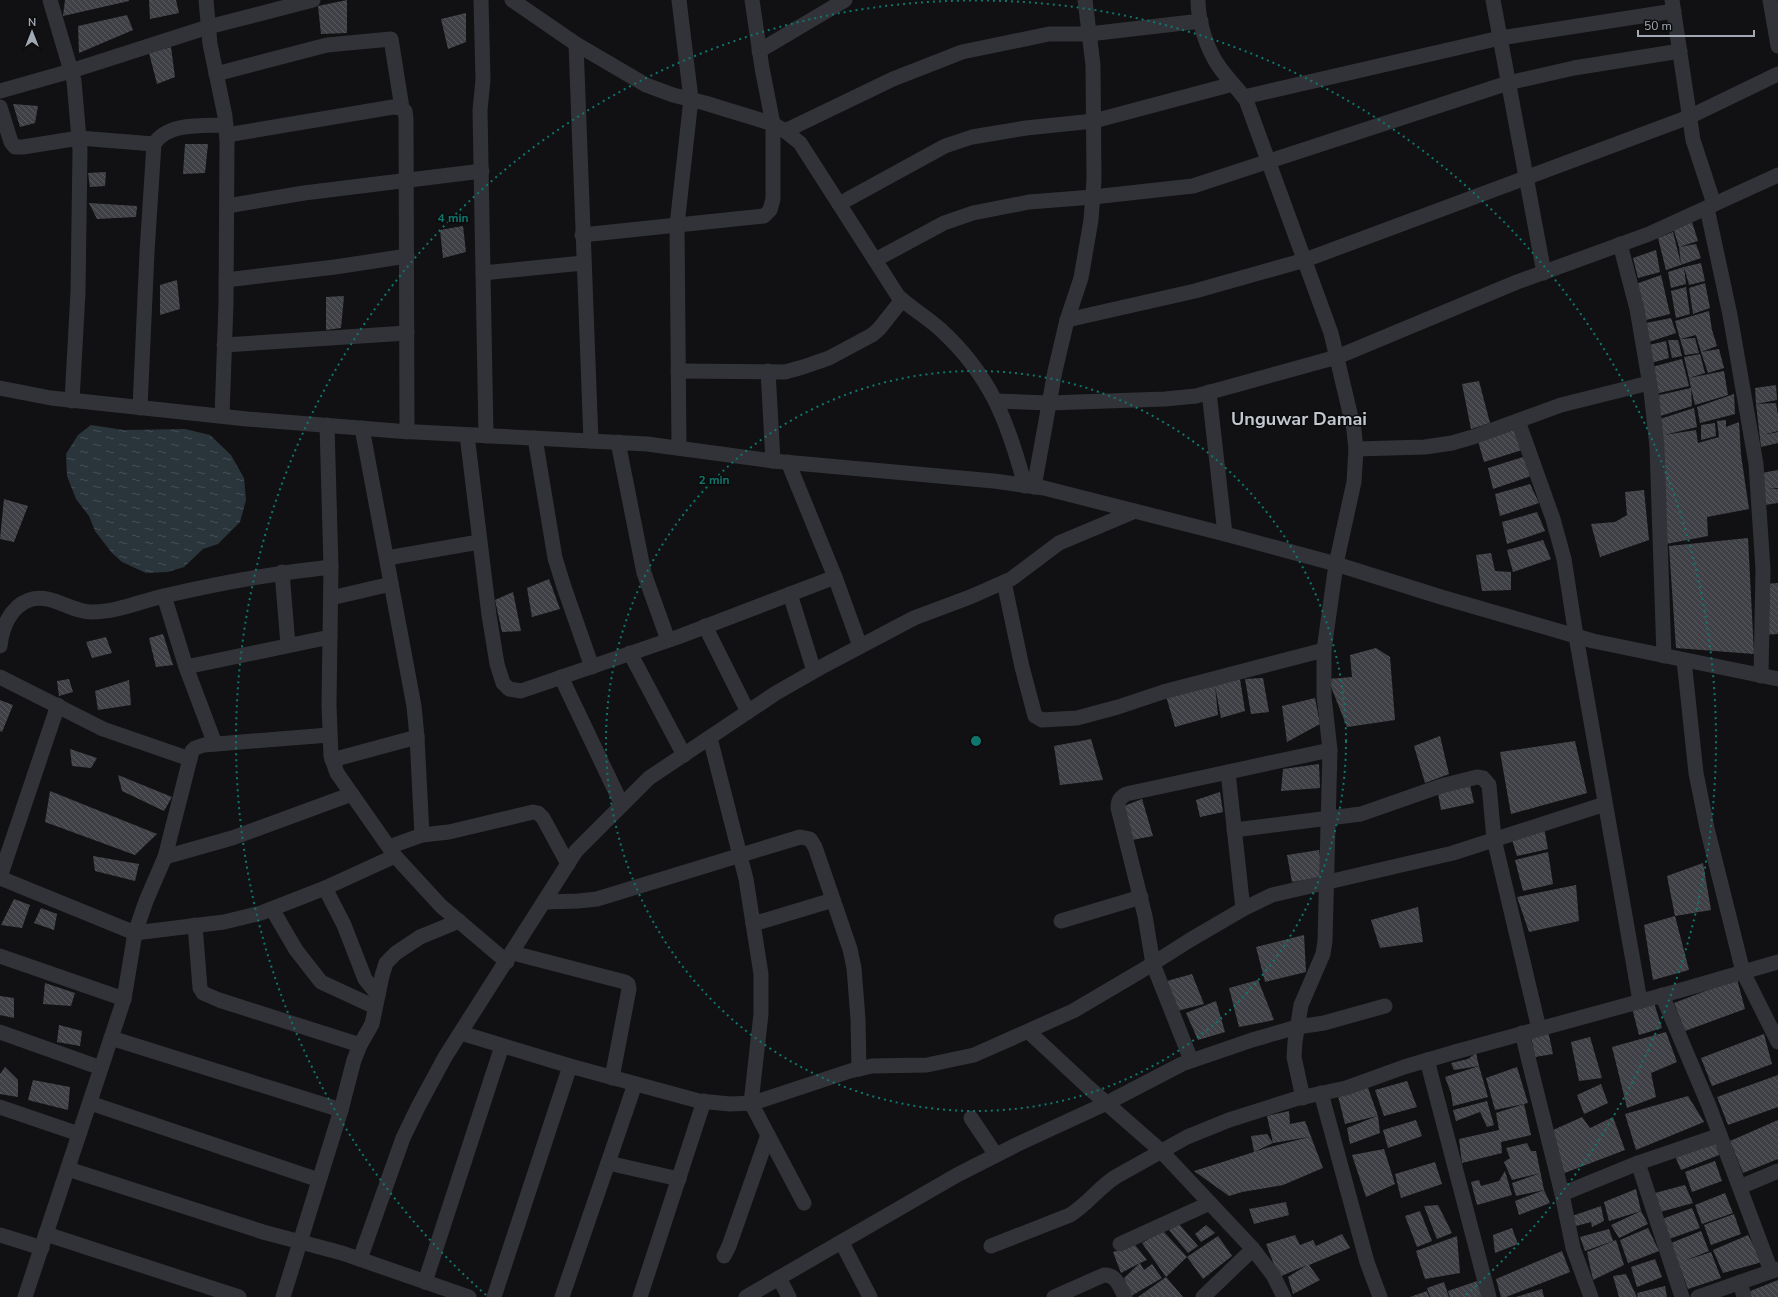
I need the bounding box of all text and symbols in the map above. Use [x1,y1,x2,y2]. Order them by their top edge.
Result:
north arrow [12,12,52,52]
scale bar [1638,12,1754,38]
text: N [28,15,36,30]
text: 50 m [1644,18,1672,34]
text: 4 min [437,210,469,226]
district label: Unguwar Damai [1231,407,1367,431]
text: 2 min [698,472,730,488]
centre of rings [969,734,983,748]

